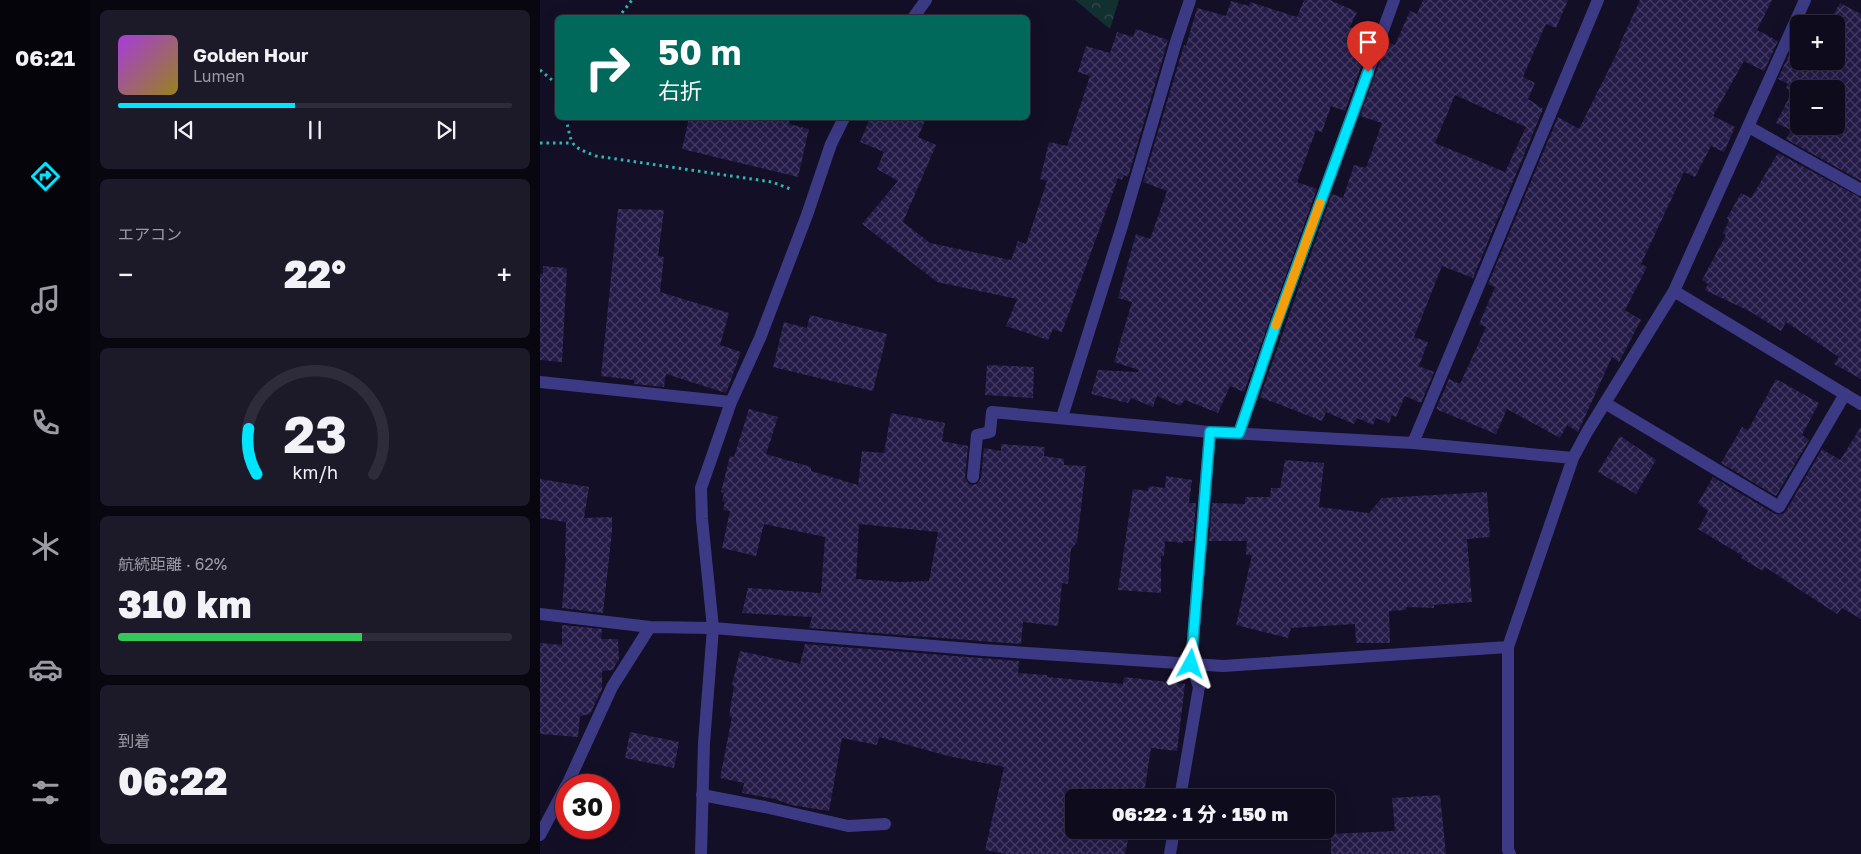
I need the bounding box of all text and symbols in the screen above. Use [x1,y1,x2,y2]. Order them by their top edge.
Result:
map controls [1790,15,1845,135]
button: + [1790,15,1845,70]
pin [1347,21,1389,72]
icon: arrive [1354,28,1382,56]
text: 50 m [658,31,741,73]
icon: right [575,35,640,100]
text: Golden Hour [193,43,308,66]
text: 06:21 [15,44,75,71]
text: Lumen [193,66,245,86]
text: 右折 [658,77,702,104]
button: − [1790,80,1845,135]
icon: previous [170,116,198,144]
icon: pause [301,116,329,144]
icon: next [432,116,460,144]
icon: directions [28,159,63,194]
text: エアコン [118,224,182,244]
text: 22° [284,251,346,296]
text: − [118,258,133,291]
text: + [497,258,512,291]
icon: music [28,282,63,317]
text: 23 [283,402,347,464]
icon: phone [28,405,63,440]
text: km/h [292,461,338,483]
icon: climate [28,529,63,564]
text: 航続距離 · 62% [118,554,227,574]
text: 310 km [118,581,252,626]
position arrow [1164,637,1216,689]
icon: car [28,652,63,687]
text: 到着 [118,731,150,751]
text: 06:22 [118,758,227,803]
speed limit sign: 30 [555,774,620,839]
icon: filters [28,775,63,810]
text: 06:22 · 1 分 · 150 m [1112,802,1288,825]

